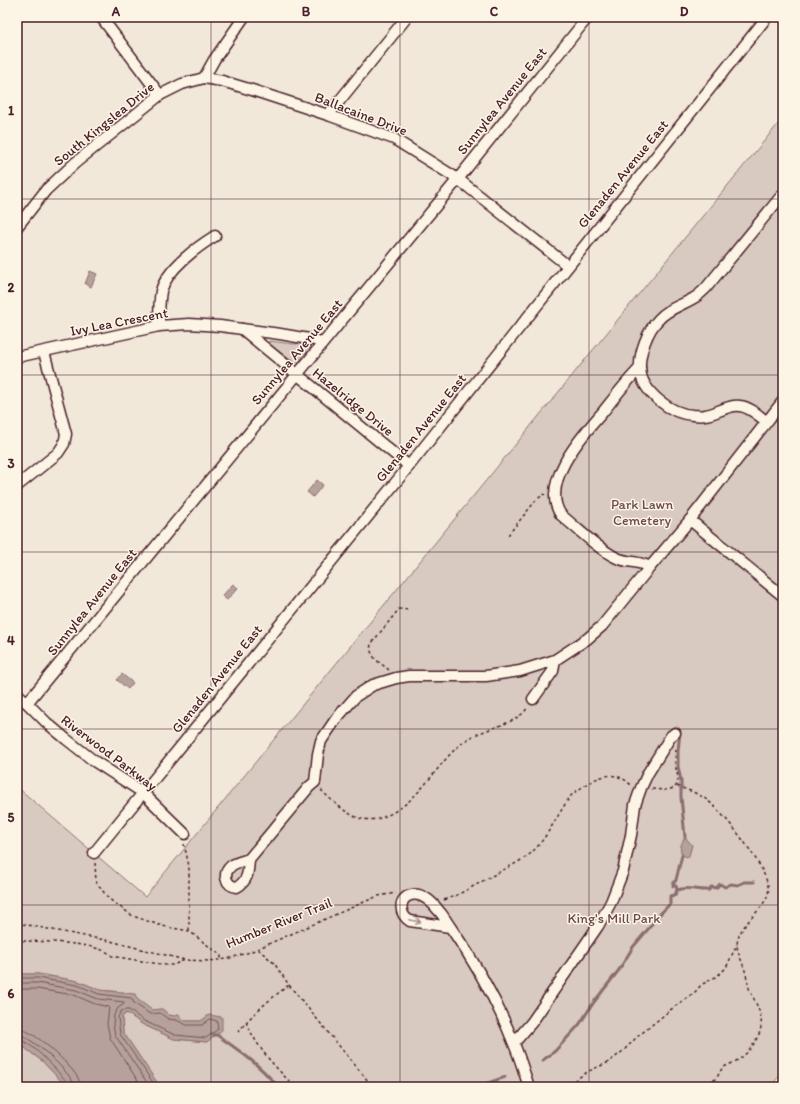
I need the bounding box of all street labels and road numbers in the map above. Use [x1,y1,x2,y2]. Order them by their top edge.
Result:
street label: Sunnylea Avenue East [454,44,550,158]
street label: South Kingslea Drive [50,78,158,170]
street label: Ballacaine Drive [312,89,410,140]
street label: Glenaden Avenue East [574,117,672,231]
street label: Sunnylea Avenue East [248,296,346,408]
street label: Ivy Lea Crescent [69,304,169,340]
street label: Hazelridge Drive [309,364,397,440]
street label: Glenaden Avenue East [372,371,470,485]
street label: Sunnylea Avenue East [44,545,140,659]
street label: Glenaden Avenue East [168,622,266,736]
street label: Riverwood Parkway [58,711,161,795]
street label: Humber River Trail [223,894,335,952]

